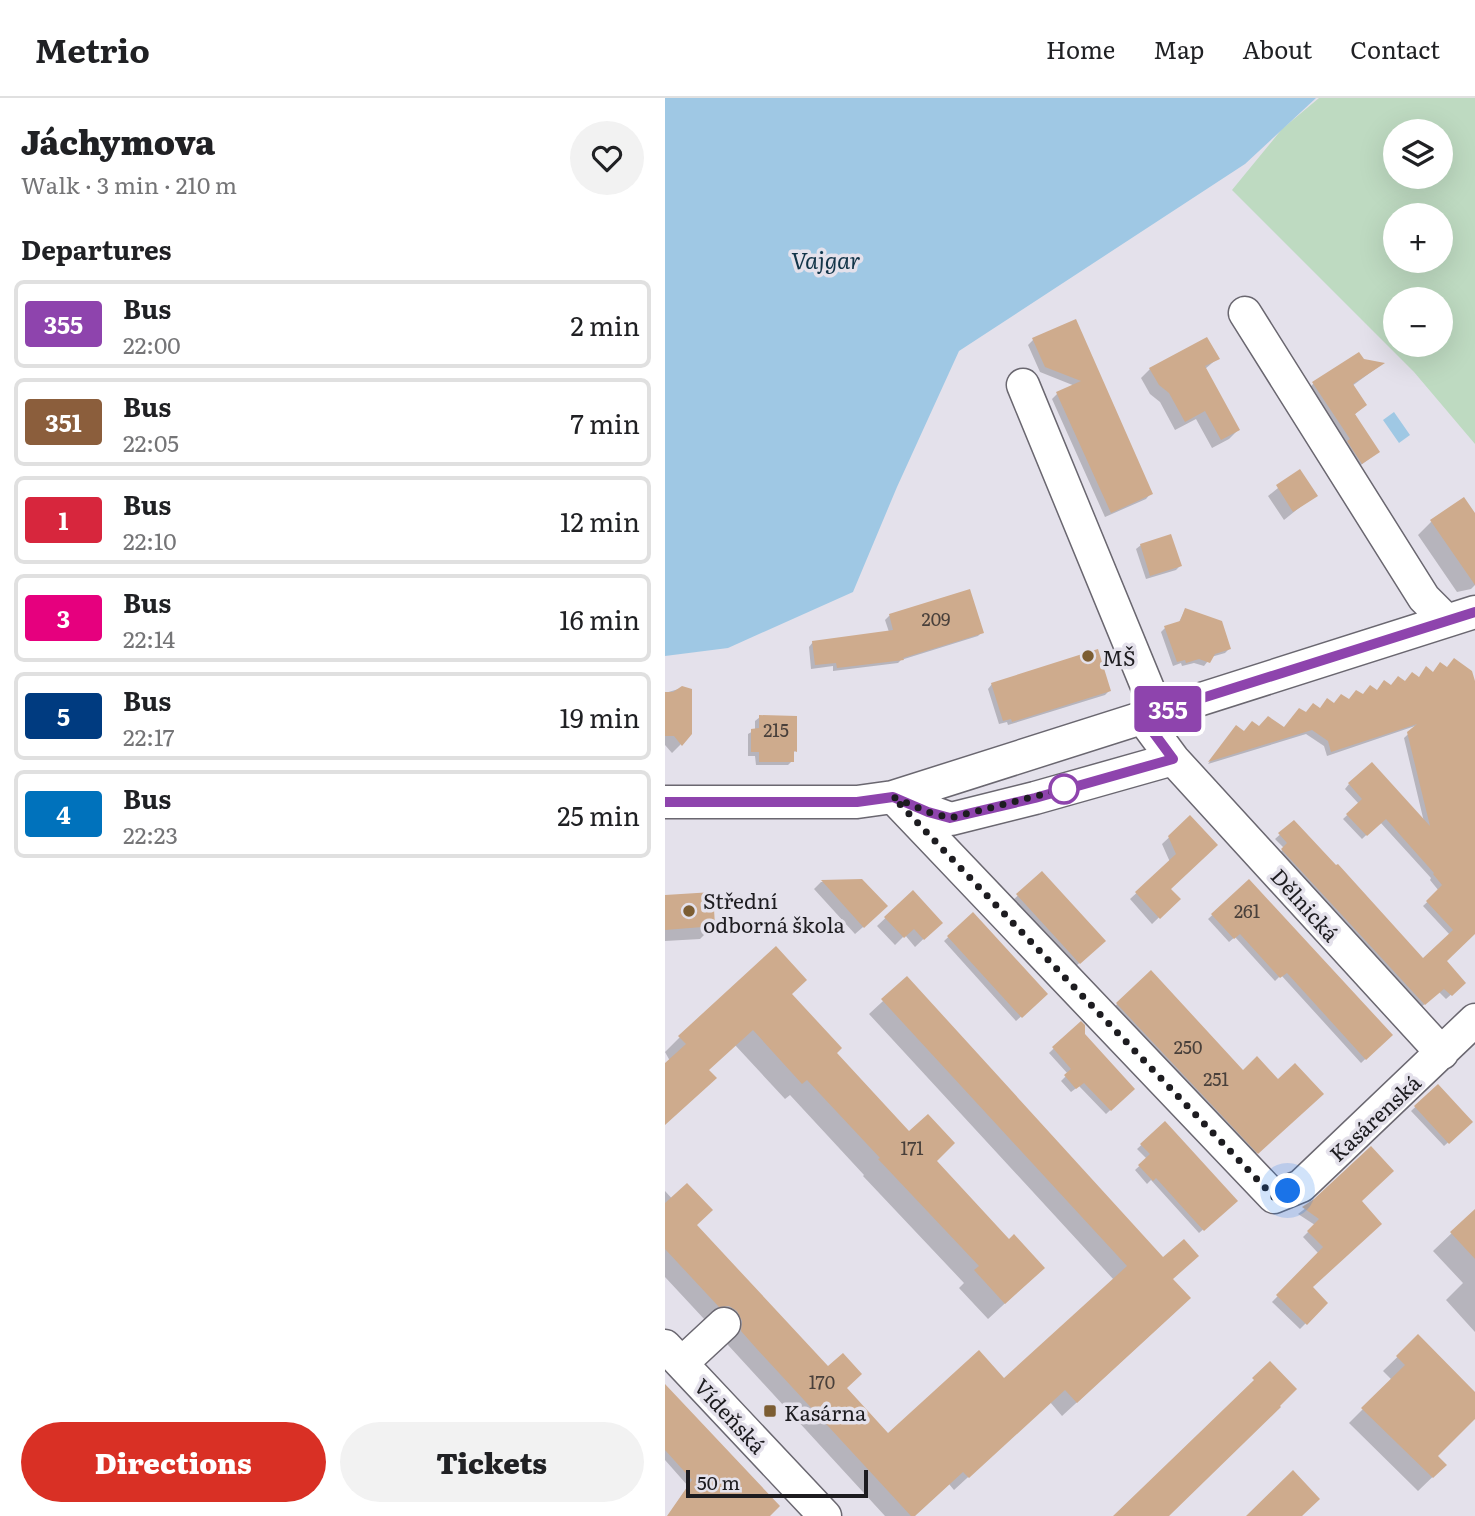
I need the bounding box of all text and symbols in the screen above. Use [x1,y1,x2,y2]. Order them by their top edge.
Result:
text: Metrio [35,24,150,73]
text: Home [1046,31,1115,66]
text: Map [1153,31,1204,66]
text: About [1242,31,1312,66]
text: Contact [1350,31,1440,66]
text: Jáchymova [21,116,215,165]
map controls [1383,119,1453,357]
button: layers [1383,119,1453,189]
button: heart [570,121,644,195]
text: Walk · 3 min · 210 m [21,167,237,201]
button: + [1383,203,1453,273]
text: Departures [21,229,172,268]
water label: Vajgar [791,242,861,276]
button: − [1383,287,1453,357]
text: Bus [123,288,171,327]
text: 2 min [571,305,640,344]
text: 355 [44,306,83,341]
text: 22:00 [123,327,181,361]
text: Bus [123,386,171,425]
text: 7 min [571,403,640,442]
text: 351 [45,404,82,439]
text: 22:05 [123,425,179,459]
text: Bus [123,484,171,523]
text: 12 min [560,501,640,540]
text: 1 [59,502,68,537]
text: 22:10 [123,523,177,557]
text: Bus [123,582,171,621]
text: 16 min [559,599,640,638]
text: 3 [57,600,70,635]
house number: 209 [922,605,950,632]
text: 22:14 [123,621,175,655]
place label: MŠ [1102,641,1136,672]
marker: MŠ [1080,648,1096,664]
text: Bus [123,680,171,719]
line badge: 355 [1128,686,1208,732]
text: 355 [1148,691,1188,726]
text: 19 min [560,697,640,736]
text: 5 [57,698,70,733]
house number: 215 [763,716,789,743]
text: 22:17 [123,719,174,753]
unlabelled marker [1049,774,1079,804]
text: Bus [123,778,171,817]
text: 25 min [557,795,640,834]
text: 4 [56,796,71,831]
text: 22:23 [123,817,178,851]
street label: Dělnická [1265,861,1348,948]
place label: Střední odborná škola [703,884,845,939]
house number: 261 [1234,897,1260,924]
marker: Střední odborná škola [681,903,697,919]
house number: 250 [1174,1033,1202,1060]
house number: 251 [1203,1065,1229,1092]
street label: Kasárenská [1321,1066,1427,1168]
house number: 171 [900,1134,924,1161]
your location [1270,1173,1305,1208]
house number: 170 [809,1368,835,1395]
street label: Vídeňská [688,1370,774,1460]
place label: Kasárna [784,1396,867,1427]
marker: Kasárna [762,1403,778,1419]
button: Directions [21,1422,326,1502]
button: Tickets [340,1422,644,1502]
scale bar [686,1467,868,1499]
text: 50 m [697,1468,740,1496]

